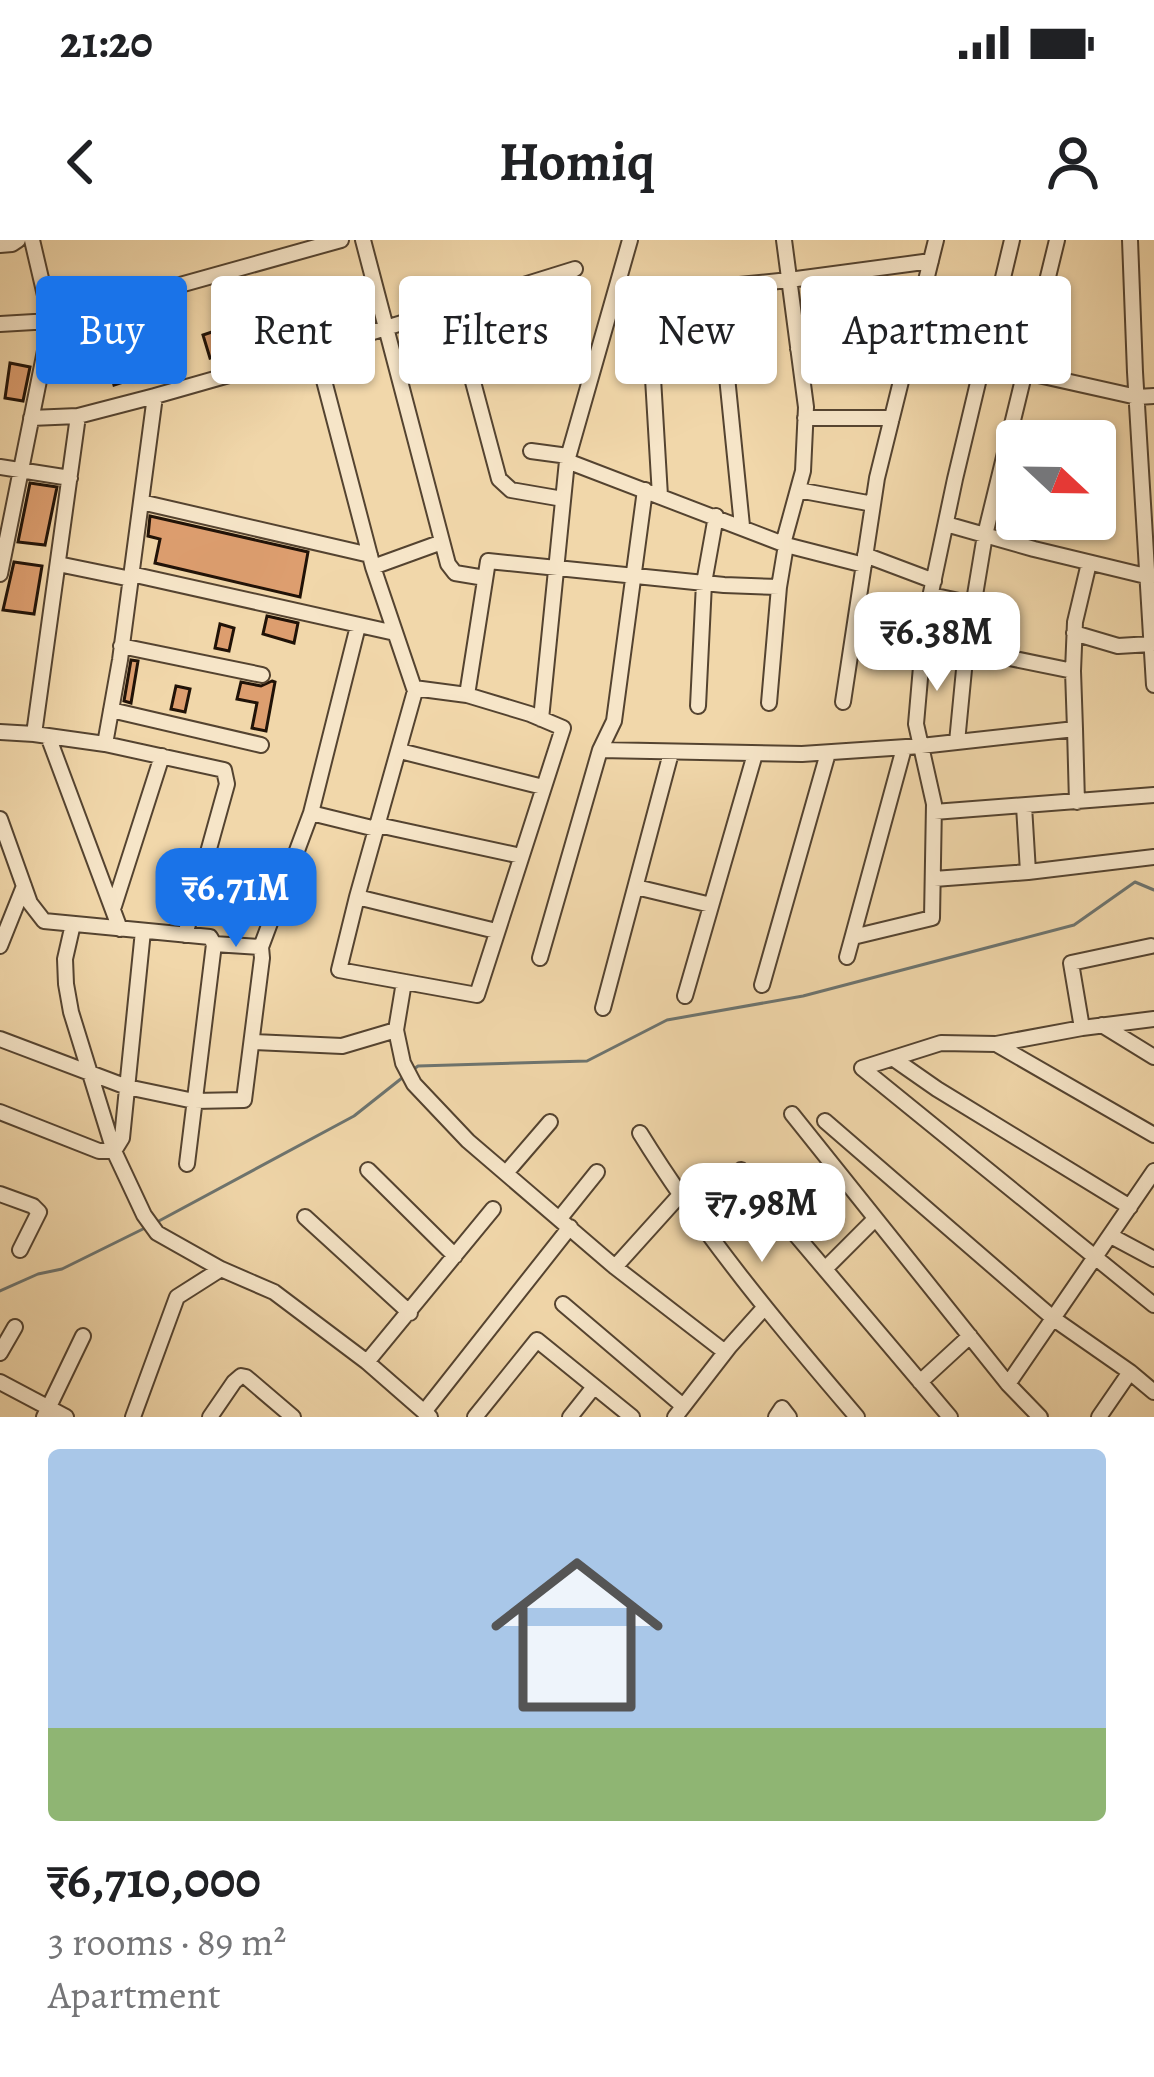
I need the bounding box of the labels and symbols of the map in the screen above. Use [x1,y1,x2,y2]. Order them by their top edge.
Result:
north arrow [996,420,1116,540]
pin: ₹6.38M [839,592,1035,694]
pin: ₹6.71M [138,848,334,950]
pin: ₹7.98M [664,1163,860,1265]

